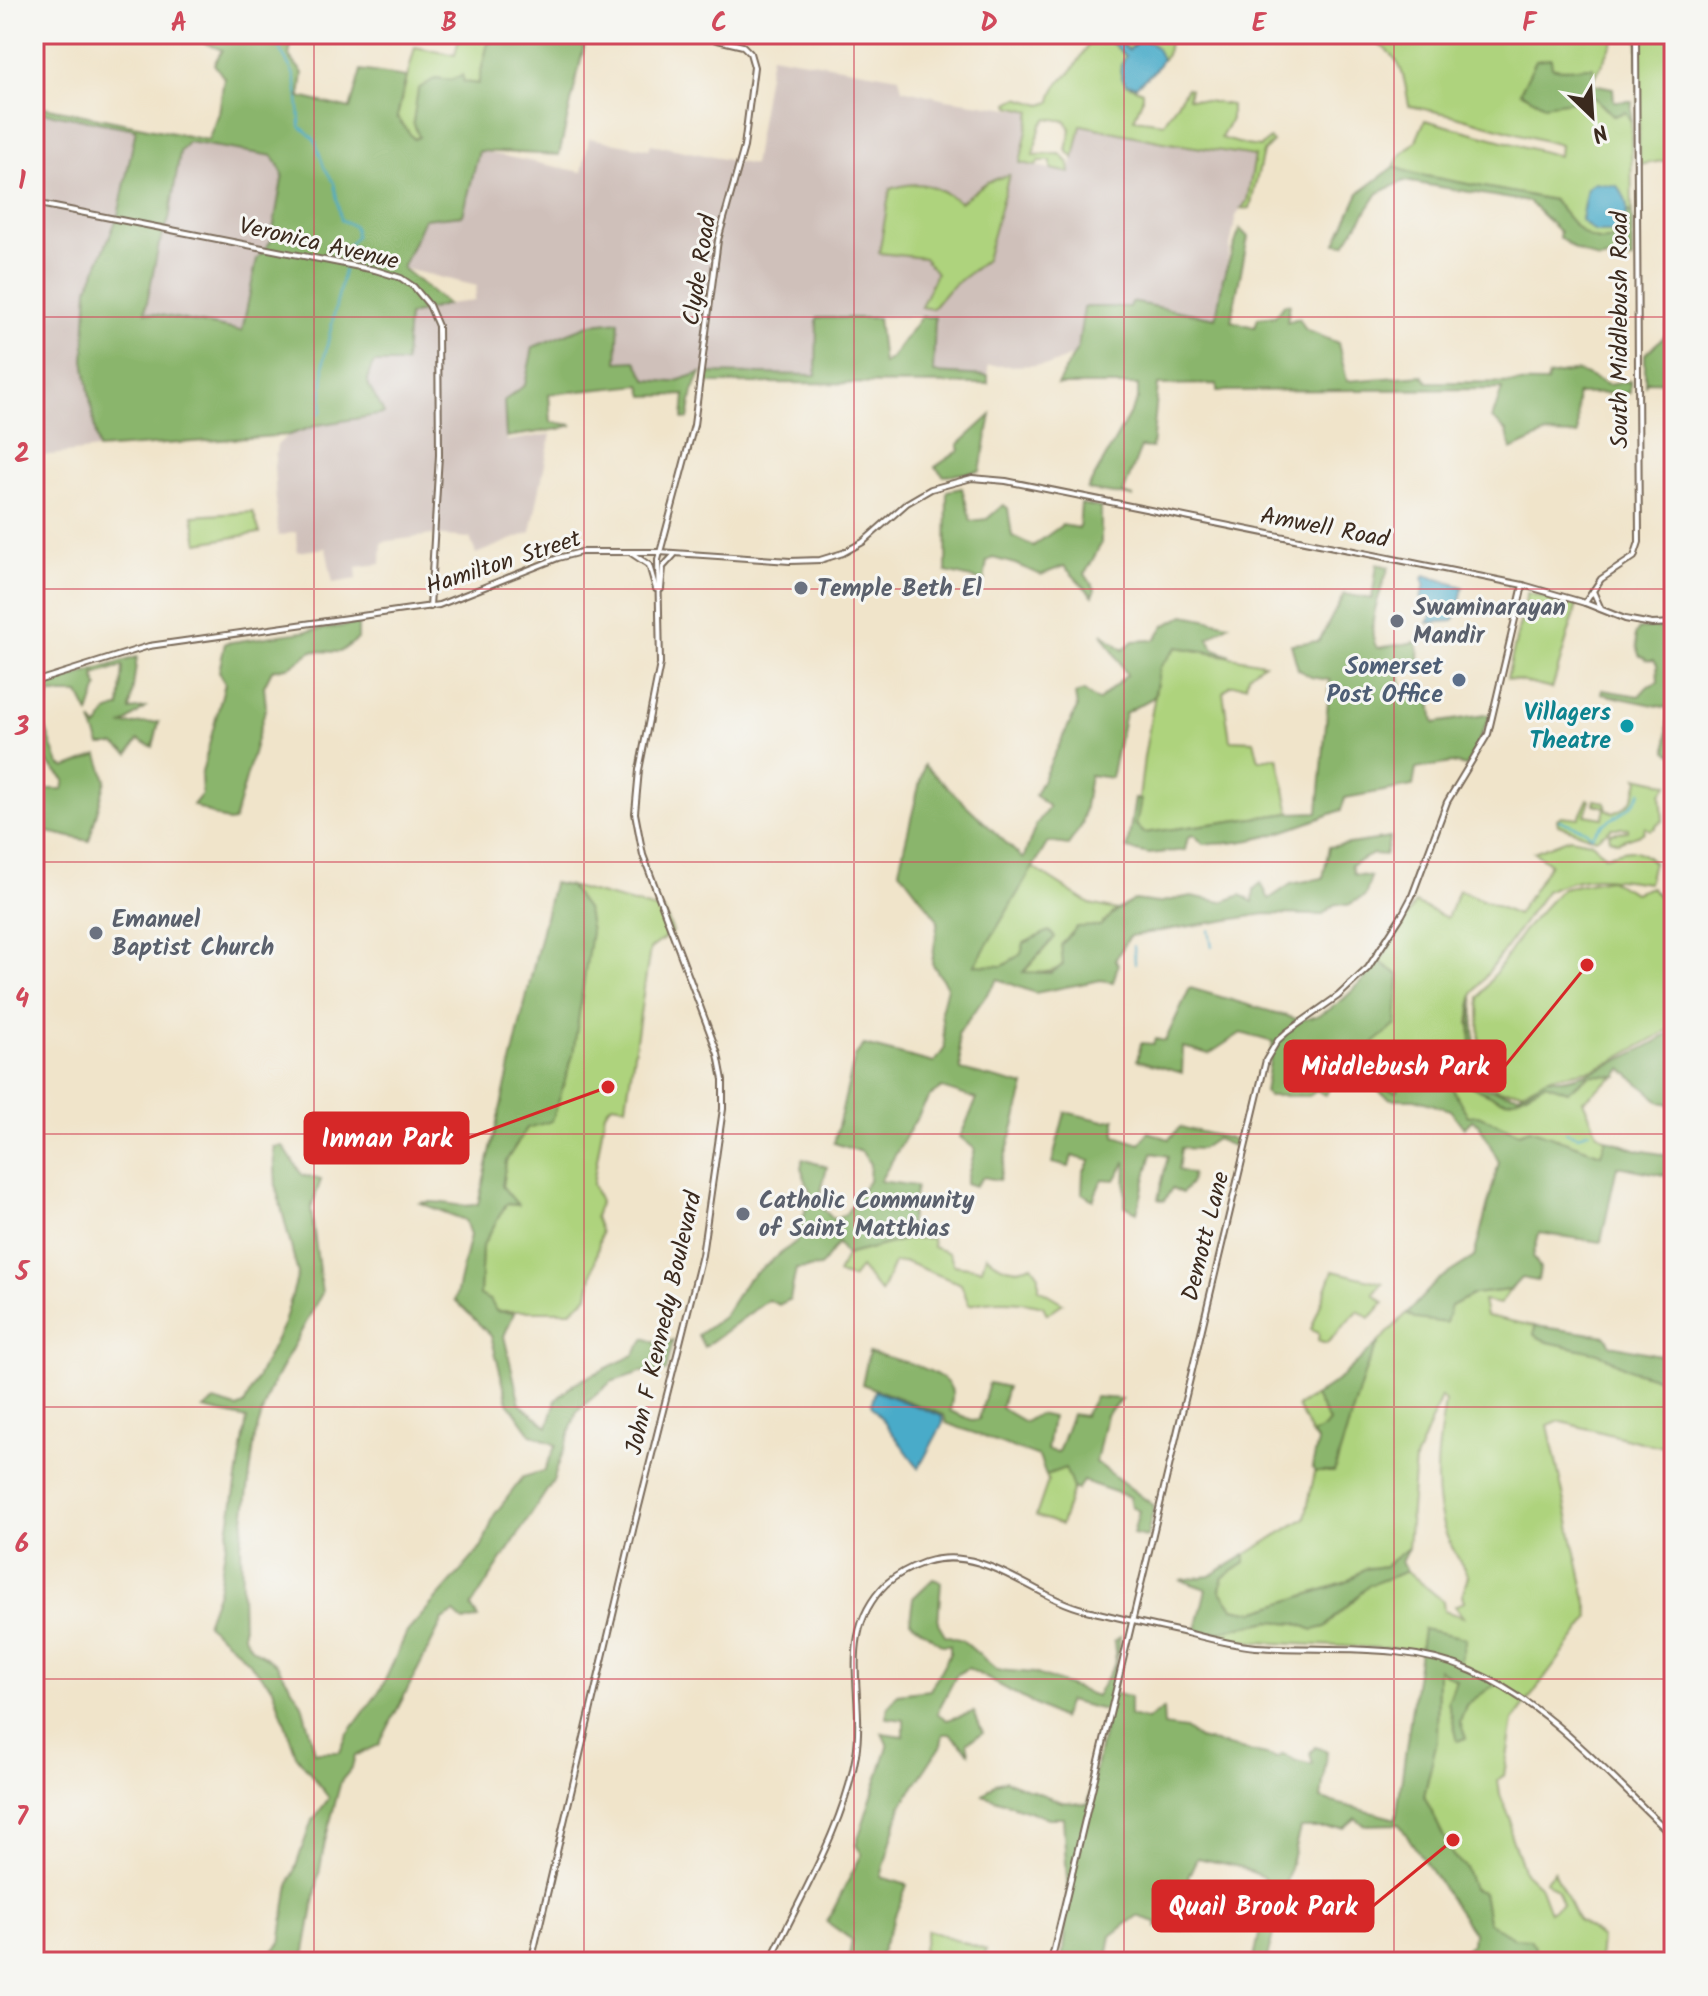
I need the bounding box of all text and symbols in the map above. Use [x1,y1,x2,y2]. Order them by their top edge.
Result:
text: A [171,3,187,45]
text: B [441,3,457,45]
text: C [711,3,727,45]
text: D [980,3,998,45]
text: E [1252,3,1268,45]
text: F [1522,3,1538,45]
north arrow [1552,76,1632,156]
text: N [1586,113,1613,151]
text: 1 [18,161,26,203]
street label: Veronica Avenue [235,207,403,282]
street label: South Middlebush Road [1601,210,1640,449]
street label: Clyde Road [672,211,729,329]
text: 2 [14,434,30,476]
street label: Amwell Road [1257,497,1393,560]
street label: Hamilton Street [421,520,587,607]
place label: Temple Beth El [817,570,982,609]
marker: Temple Beth El [792,579,810,597]
place label: Swaminarayan Mandir [1413,589,1566,656]
marker: Swaminarayan Mandir [1388,612,1406,630]
place label: Somerset Post Office [1326,648,1444,715]
marker: Somerset Post Office [1450,671,1468,689]
place label: Villagers Theatre [1524,694,1611,761]
text: 3 [14,707,29,749]
marker: Villagers Theatre [1618,717,1636,735]
place label: Emanuel Baptist Church [112,901,274,968]
marker: Emanuel Baptist Church [87,924,105,942]
text: 4 [15,979,29,1021]
callout: Middlebush Park [1285,1041,1505,1091]
text: Middlebush Park [1301,1047,1490,1089]
callout: Inman Park [305,1113,468,1163]
text: Inman Park [321,1119,454,1161]
street label: Demott Lane [1172,1167,1241,1305]
place label: Catholic Community of Saint Matthias [759,1182,975,1249]
street label: John F Kennedy Boulevard [615,1187,714,1459]
marker: Catholic Community of Saint Matthias [734,1205,752,1223]
text: 5 [14,1252,30,1294]
text: 6 [15,1524,29,1566]
text: 7 [16,1797,29,1839]
callout: Quail Brook Park [1153,1881,1373,1931]
text: Quail Brook Park [1169,1887,1359,1929]

